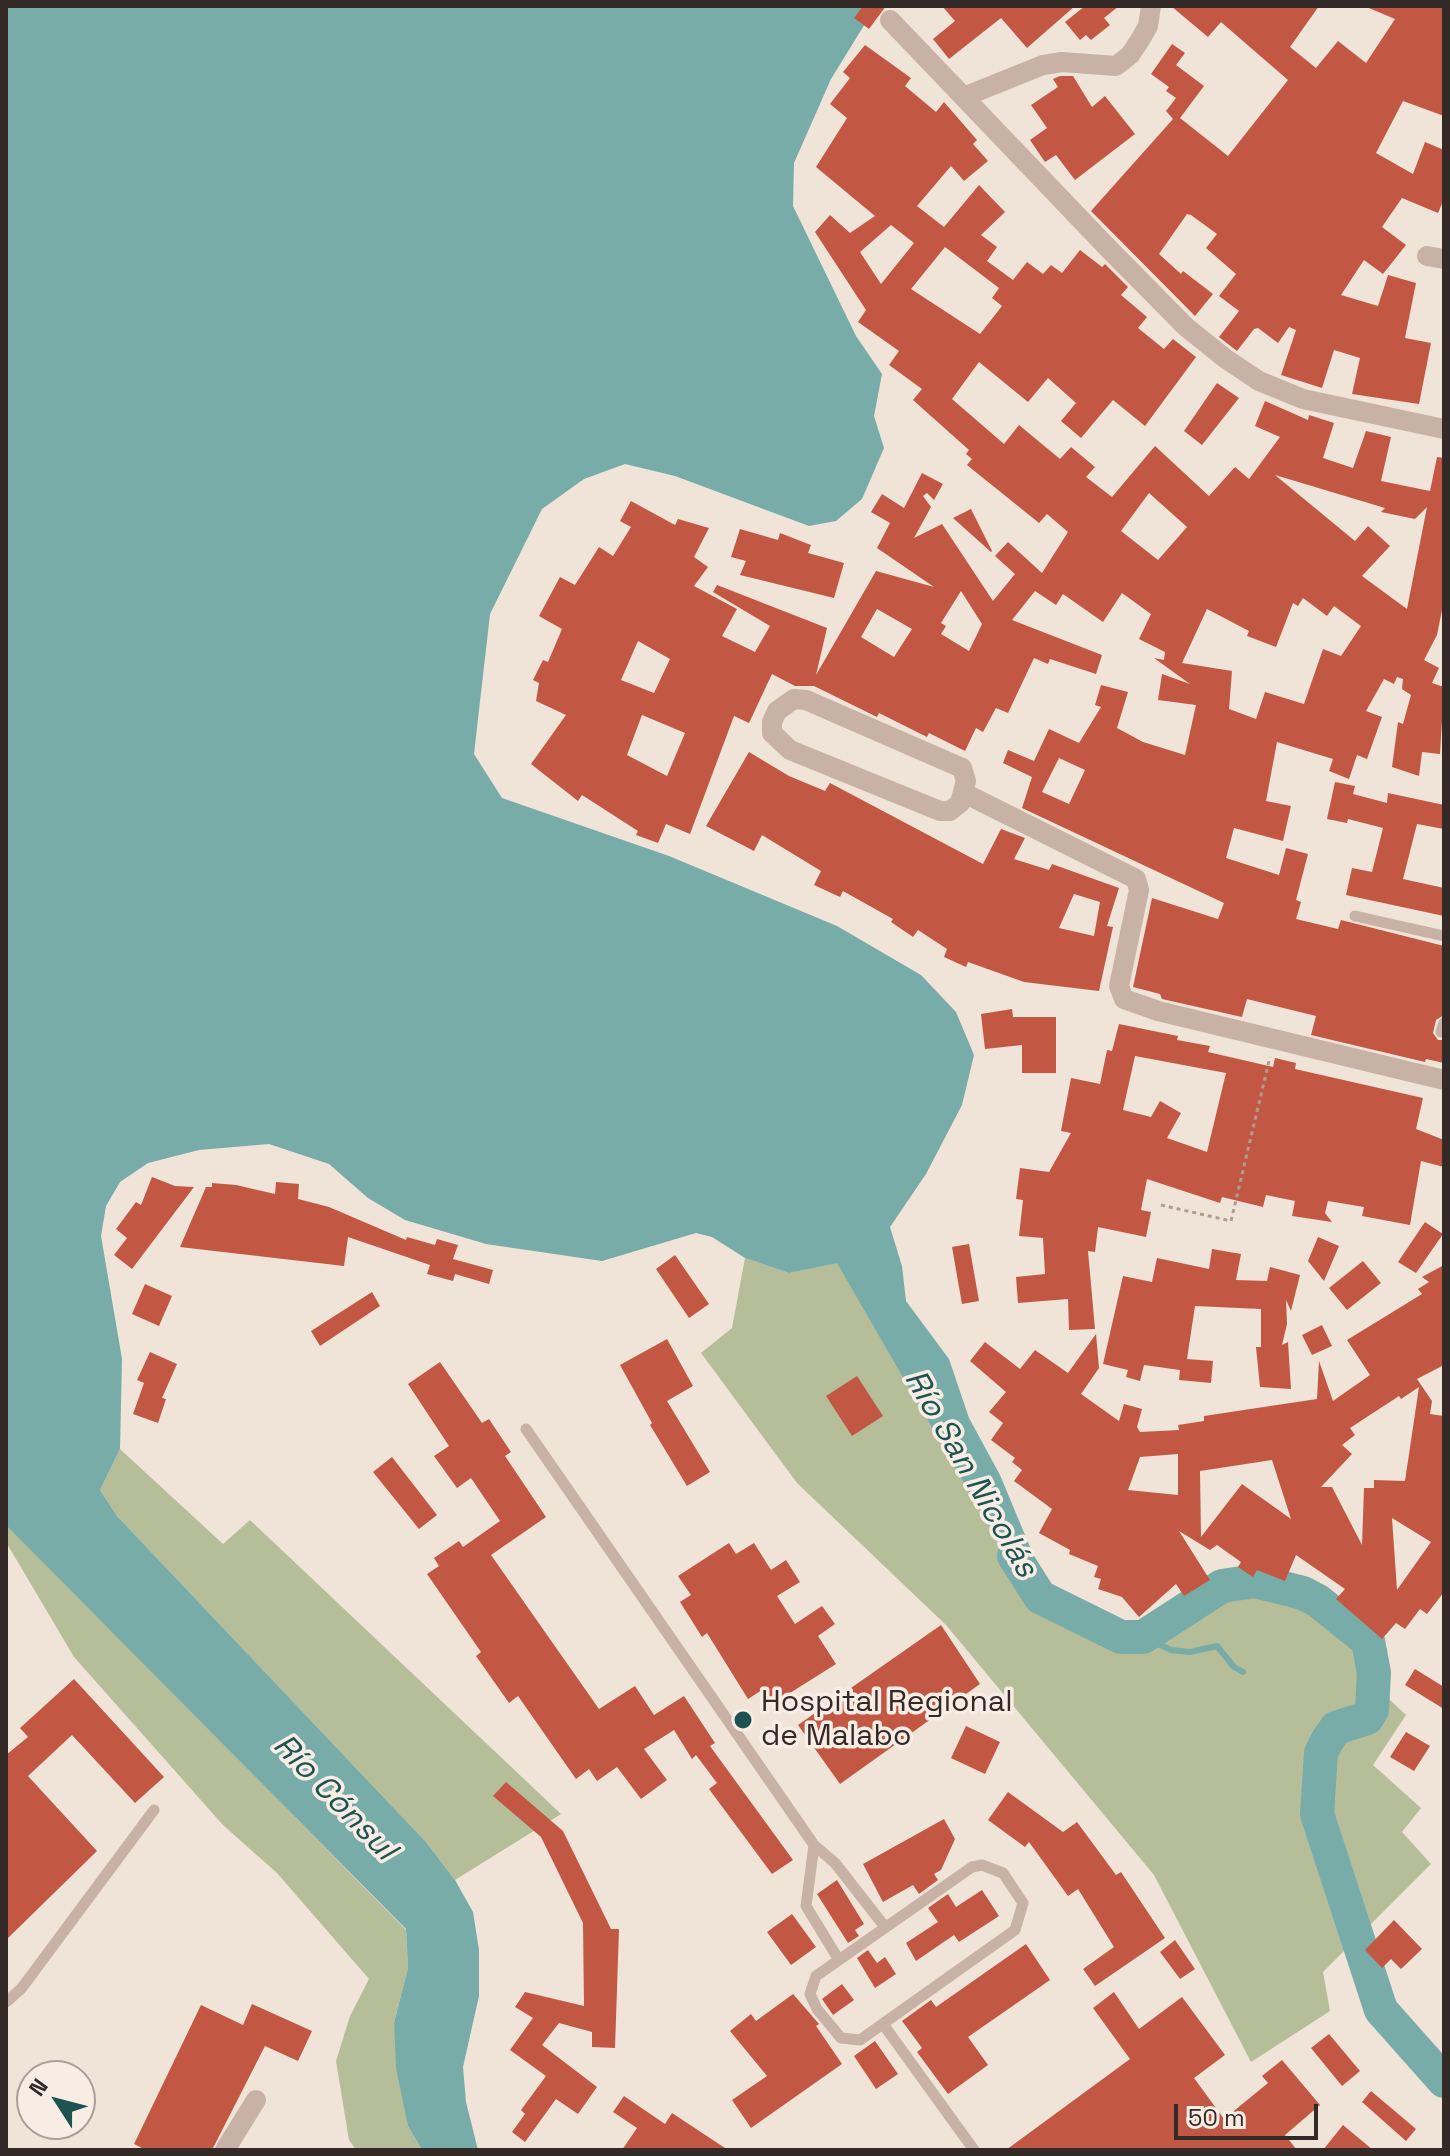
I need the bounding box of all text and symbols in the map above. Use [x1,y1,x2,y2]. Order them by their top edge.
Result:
water label: Río San Nicolás [895,1364,1045,1584]
place label: Hospital Regional de Malabo [761,1685,1013,1756]
marker: Hospital Regional de Malabo [732,1709,754,1731]
water label: Río Cónsul [265,1727,403,1869]
north arrow [16,2060,96,2140]
text: N [23,2073,54,2101]
scale bar [1178,2088,1322,2138]
text: 50 m [1188,2102,1245,2133]

